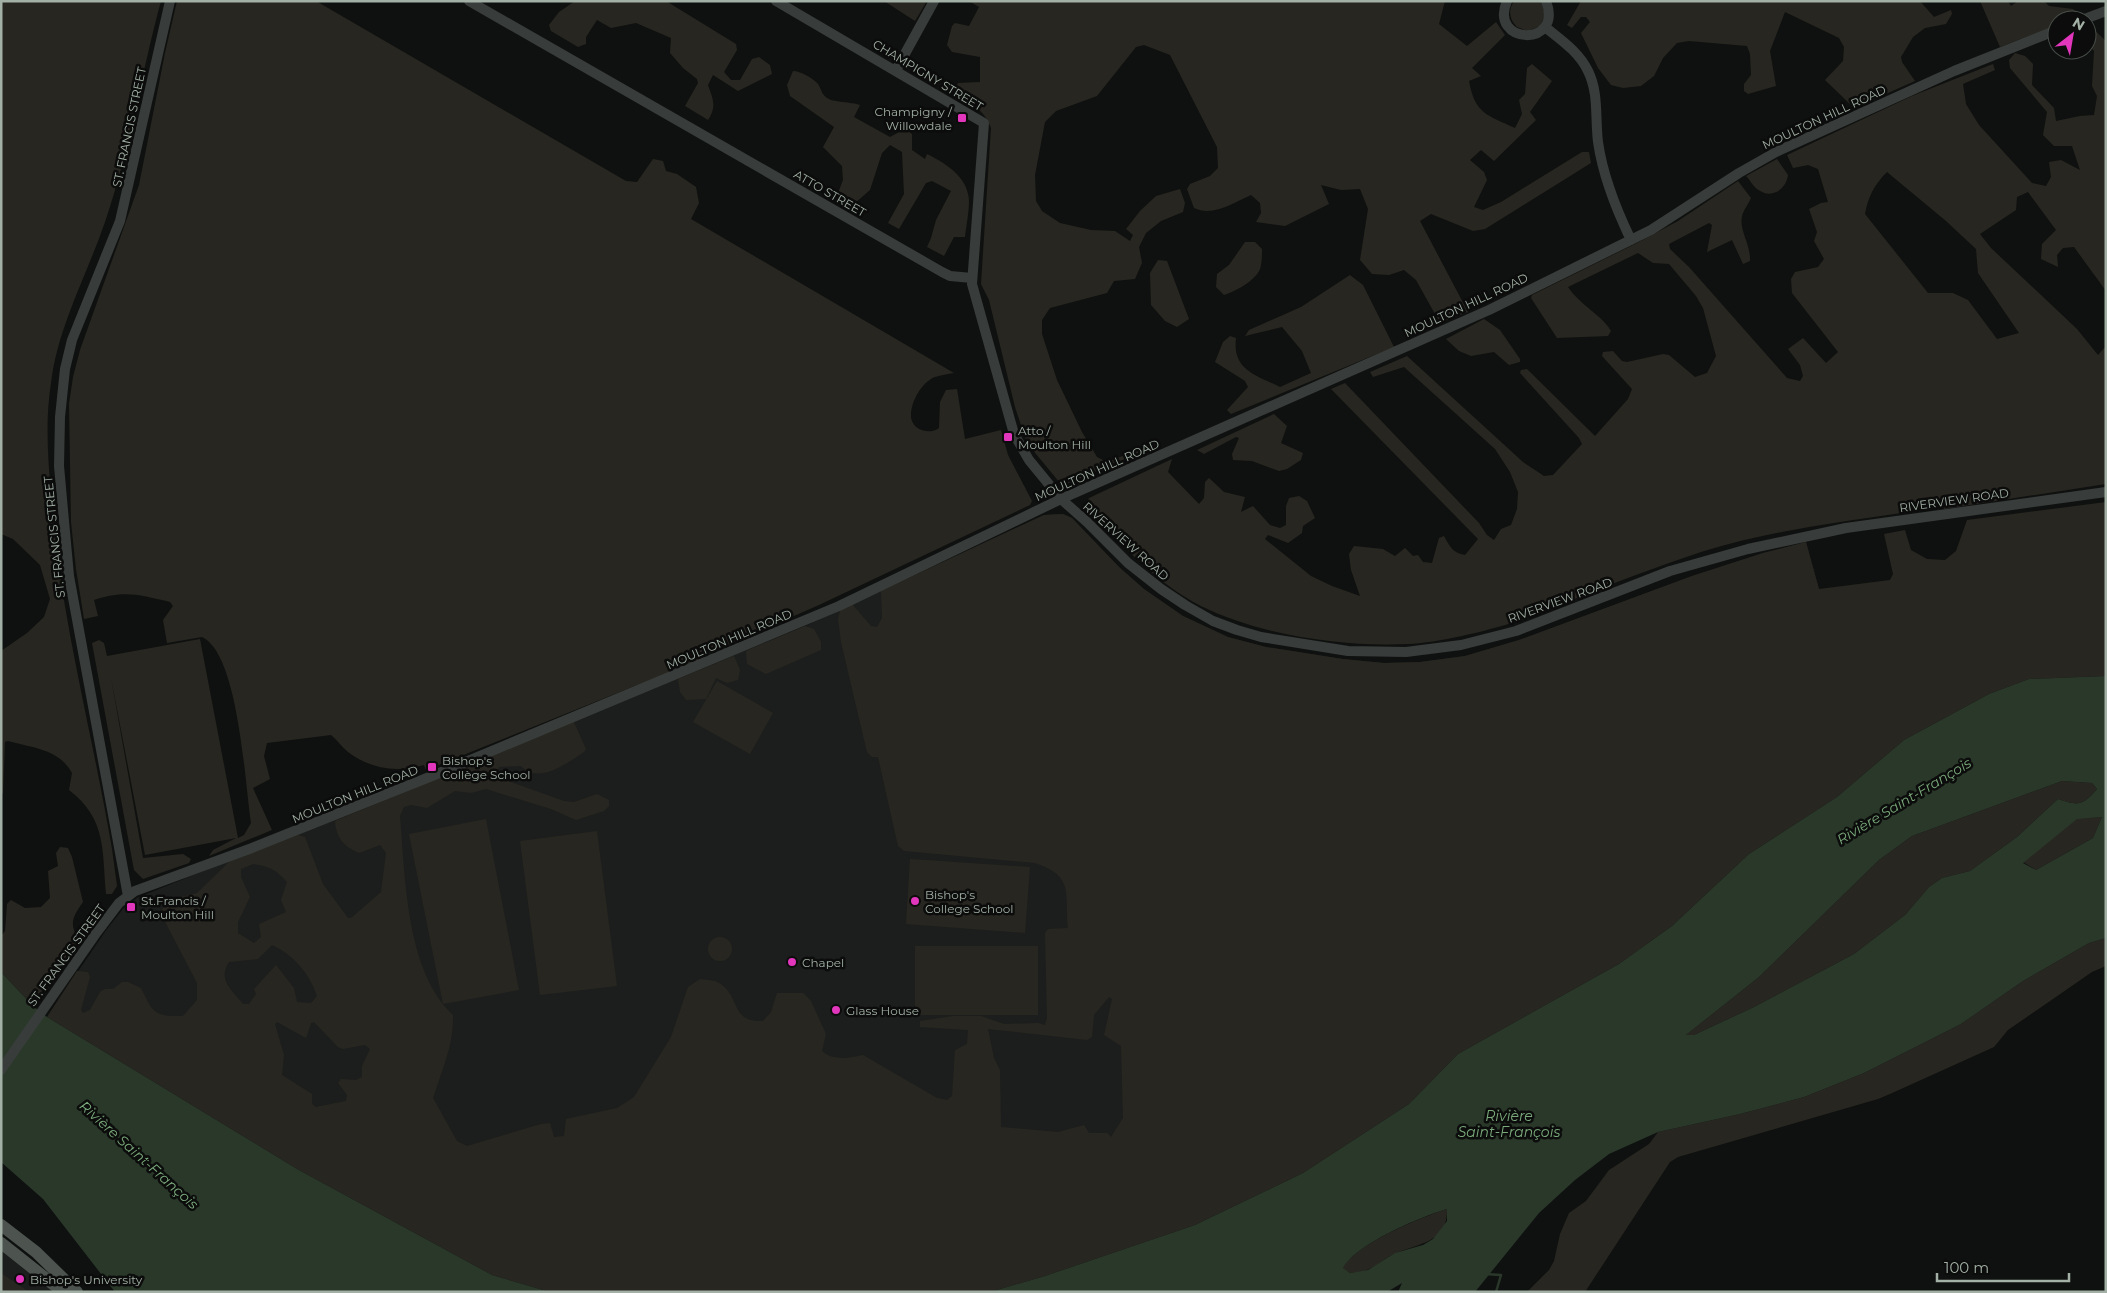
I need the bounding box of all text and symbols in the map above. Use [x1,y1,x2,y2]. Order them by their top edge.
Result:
north arrow [2047,10,2097,60]
text: N [2069,13,2088,34]
street label: CHAMPIGNY STREET [870,36,986,114]
street label: ST. FRANCIS STREET [109,65,149,188]
street label: MOULTON HILL ROAD [1760,82,1888,152]
place label: Champigny / Willowdale [874,104,953,133]
marker: Champigny / Willowdale [956,112,968,124]
street label: ATTO STREET [791,166,869,220]
street label: MOULTON HILL ROAD [1402,270,1530,340]
place label: Atto / Moulton Hill [1018,423,1091,452]
marker: Atto / Moulton Hill [1002,431,1014,443]
street label: MOULTON HILL ROAD [1032,436,1162,504]
street label: ST. FRANCIS STREET [40,475,68,599]
street label: RIVERVIEW ROAD [1898,485,2010,515]
street label: RIVERVIEW ROAD [1080,498,1172,584]
street label: RIVERVIEW ROAD [1506,574,1614,626]
street label: MOULTON HILL ROAD [664,606,794,672]
place label: Bishop's Collège School [442,753,531,782]
water label: Rivière Saint-François [1833,754,1975,848]
marker: Bishop's Collège School [426,761,438,773]
street label: MOULTON HILL ROAD [290,762,420,826]
place label: Bishop's College School [925,887,1014,916]
place label: St.Francis / Moulton Hill [141,893,214,922]
marker: Bishop's College School [909,895,921,907]
street label: ST. FRANCIS STREET [24,901,108,1009]
marker: St.Francis / Moulton Hill [125,901,137,913]
place label: Chapel [802,955,844,970]
marker: Chapel [786,956,798,968]
place label: Glass House [846,1003,919,1018]
marker: Glass House [830,1004,842,1016]
water label: Rivière Saint-François [76,1097,202,1213]
water label: Rivière Saint-François [1458,1107,1560,1141]
scale bar [1937,1250,2070,1282]
text: 100 m [1944,1258,1989,1277]
place label: Bishop's University [30,1272,143,1287]
marker: Bishop's University [14,1273,26,1285]

